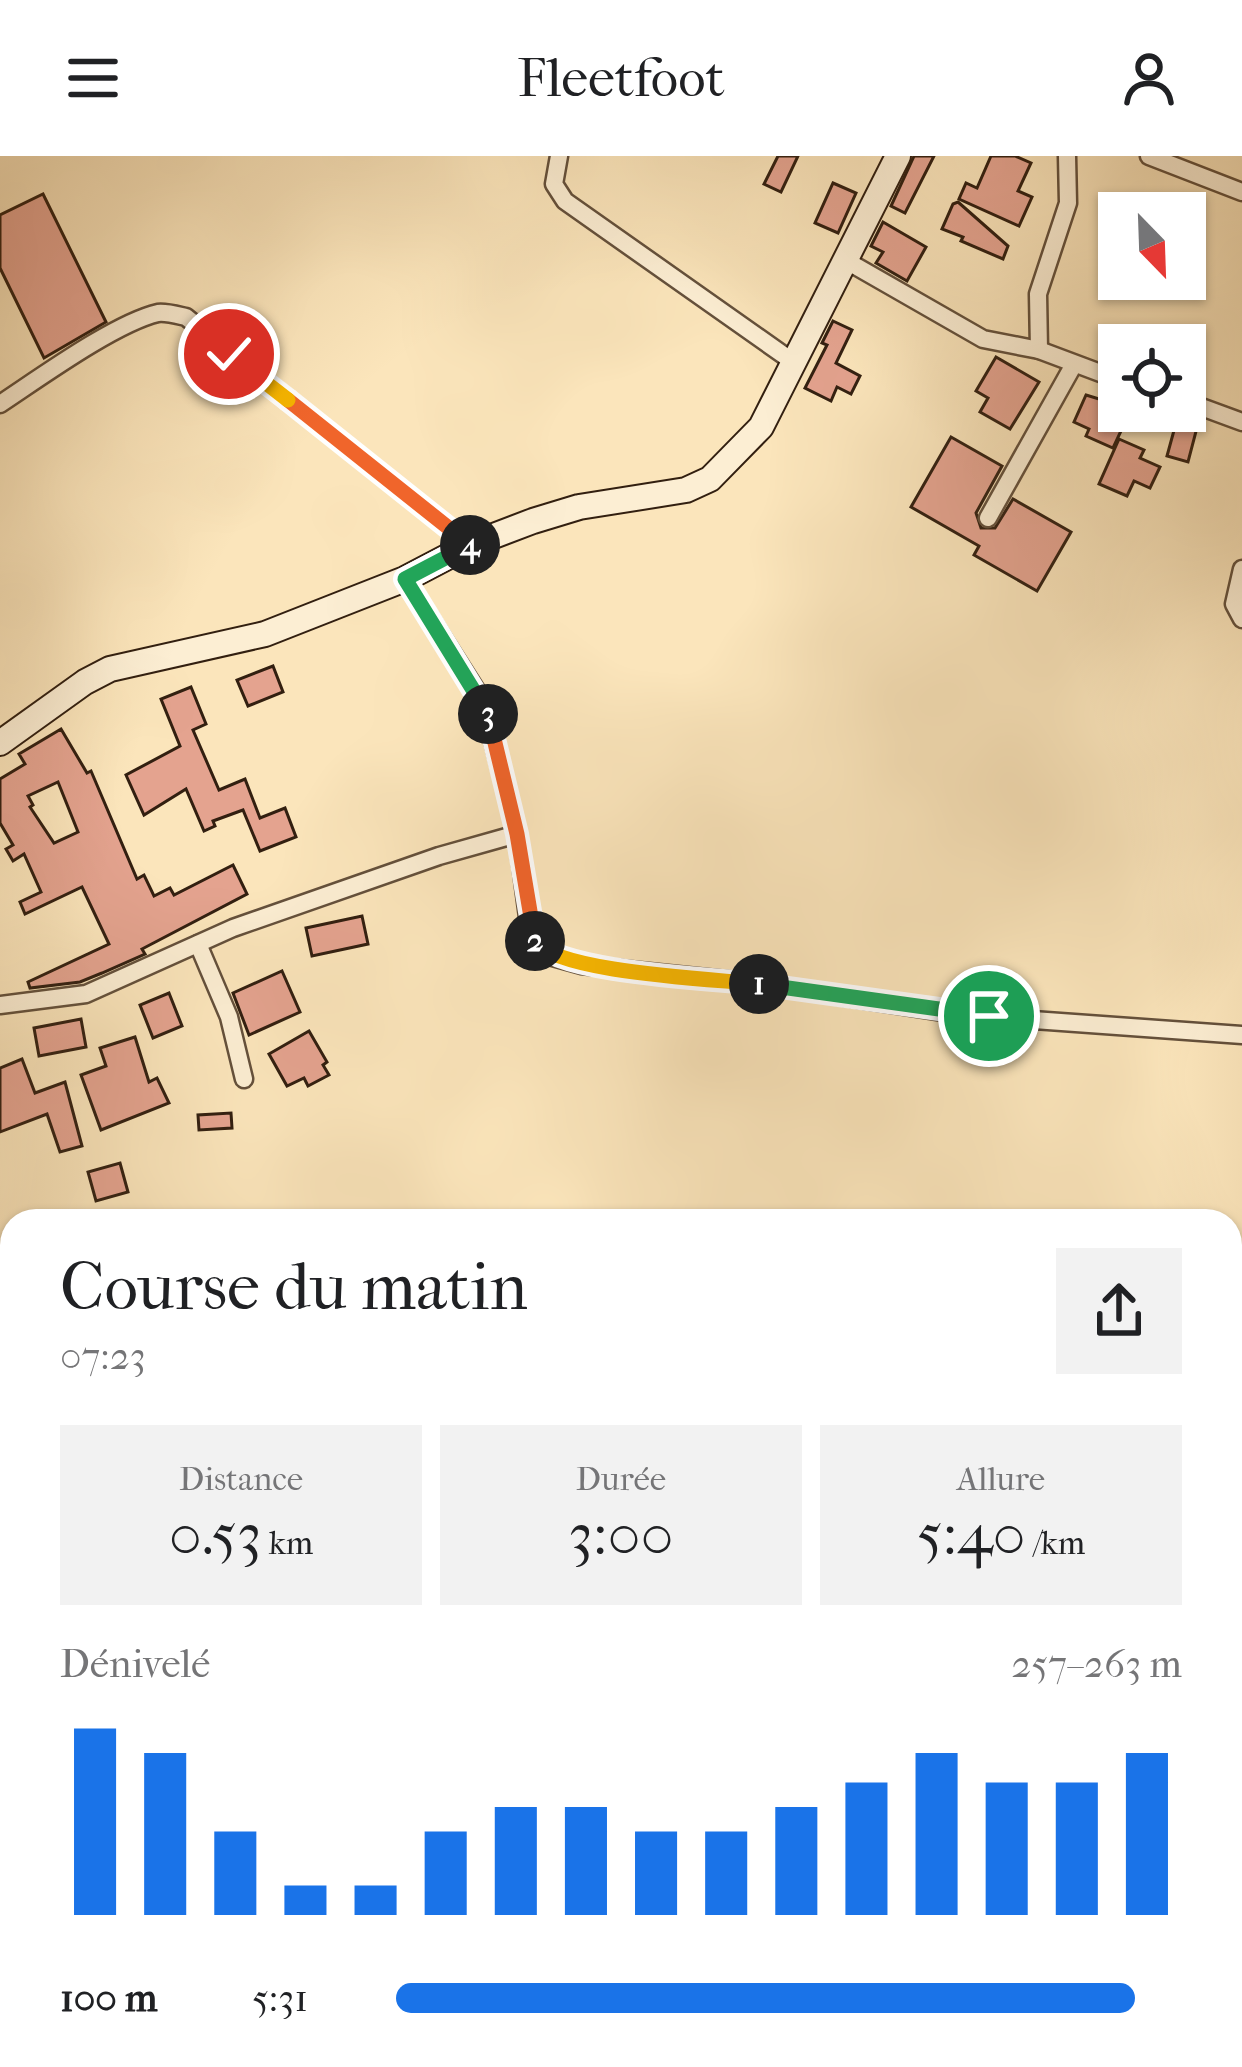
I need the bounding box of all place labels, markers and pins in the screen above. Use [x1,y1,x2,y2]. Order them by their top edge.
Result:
pin [178,303,280,405]
pin: 4 [440,515,500,575]
pin: 3 [458,684,518,744]
pin: 2 [505,911,565,971]
pin: 1 [729,954,789,1014]
pin [938,965,1040,1067]

